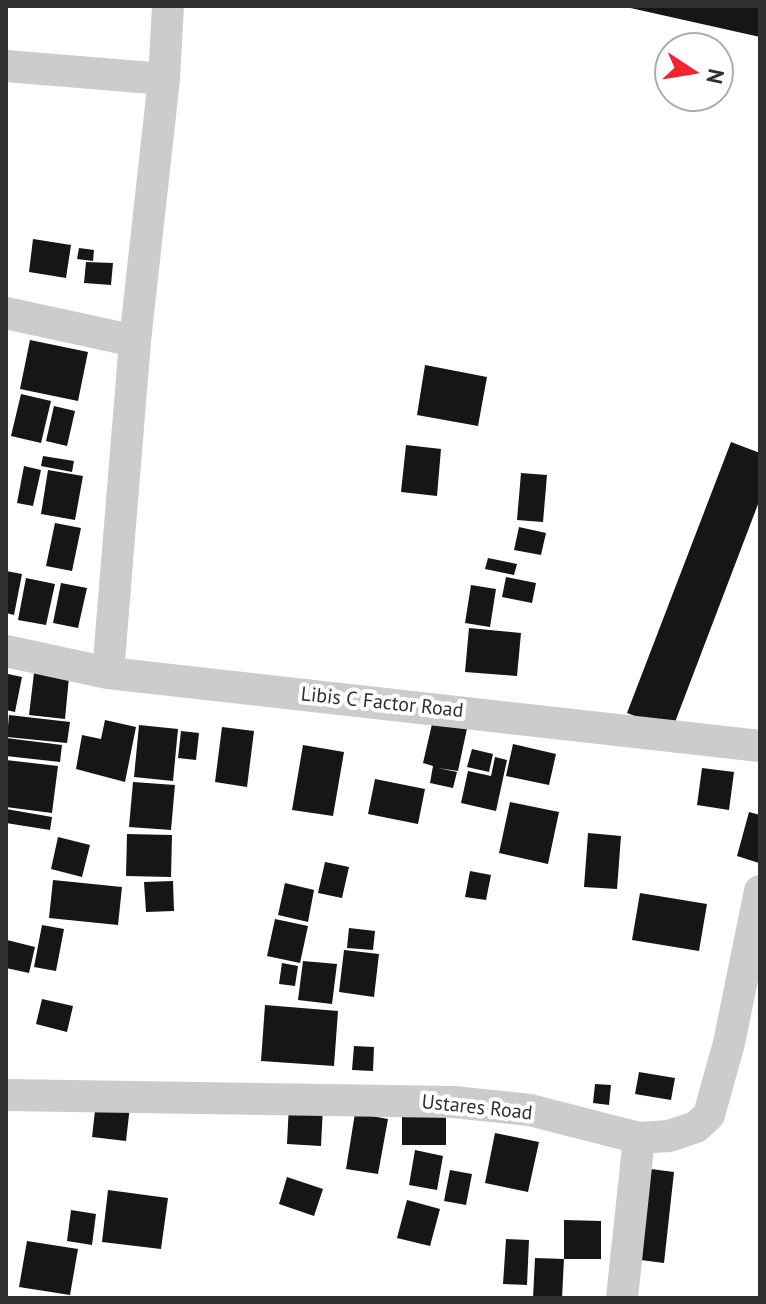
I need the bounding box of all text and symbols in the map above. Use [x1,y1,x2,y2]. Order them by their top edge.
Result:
north arrow [654,32,734,112]
text: N [700,67,731,87]
street label: Libis C Factor Road [299,683,465,723]
street label: Ustares Road [420,1090,534,1126]

